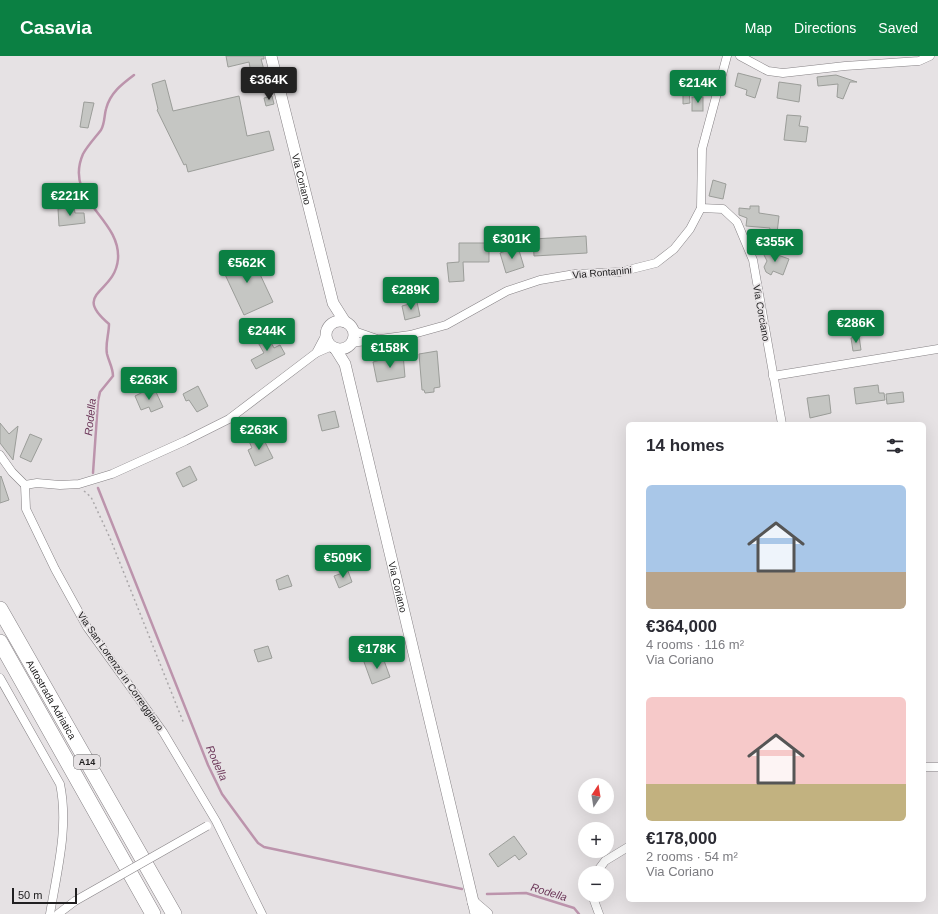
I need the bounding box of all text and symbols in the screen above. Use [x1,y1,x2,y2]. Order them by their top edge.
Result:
text: Casavia [20,17,92,38]
text: Map [745,20,772,36]
text: Directions [794,20,856,36]
text: Saved [878,20,918,36]
pin: €364K [241,67,297,101]
pin: €214K [670,70,726,104]
text: €364K [250,72,288,87]
text: €214K [679,75,717,90]
street label: Via Coriano [290,153,313,206]
pin: €221K [42,183,98,217]
text: €221K [51,188,89,203]
pin: €301K [484,226,540,260]
pin: €355K [747,229,803,263]
text: €301K [493,231,531,246]
text: €355K [756,234,794,249]
pin: €562K [219,250,275,284]
text: €562K [228,255,266,270]
street label: Via Rontanini [572,264,632,281]
pin: €289K [383,277,439,311]
text: €289K [392,282,430,297]
street label: Via Corciano [751,284,772,343]
pin: €286K [828,310,884,344]
text: €286K [837,315,875,330]
pin: €244K [239,318,295,352]
text: €244K [248,323,286,338]
pin: €158K [362,335,418,369]
text: €158K [371,340,409,355]
pin: €263K [121,367,177,401]
text: €263K [130,372,168,387]
water label: Rodella [82,398,98,436]
pin: €263K [231,417,287,451]
text: €263K [240,422,278,437]
icon: filters [884,435,906,457]
text: 14 homes [646,436,724,455]
icon: home [740,511,812,583]
pin: €509K [315,545,371,579]
text: €509K [324,550,362,565]
street label: Via Coriano [386,560,409,614]
street label: Via San Lorenzo in Correggiano [75,610,166,733]
text: €364,000 [646,617,717,636]
pin: €178K [349,636,405,670]
text: 4 rooms · 116 m² [646,637,744,652]
text: €178K [358,641,396,656]
text: Via Coriano [646,652,714,667]
street label: Autostrada Adriatica [24,658,78,742]
icon: home [740,723,812,795]
water label: Rodella [204,744,230,782]
road number: A14 [74,755,100,769]
north arrow [578,778,614,814]
map controls [578,778,614,902]
button: + [578,822,614,858]
text: €178,000 [646,829,717,848]
text: 2 rooms · 54 m² [646,849,738,864]
text: Via Coriano [646,864,714,879]
button: − [578,866,614,902]
water label: Rodella [529,881,569,903]
scale bar [12,886,77,905]
text: 50 m [18,889,42,901]

